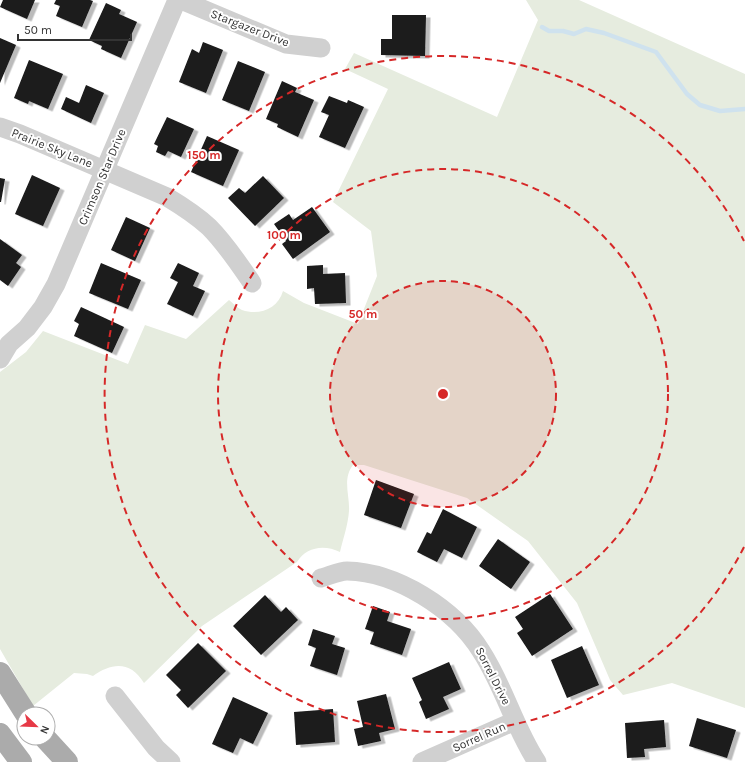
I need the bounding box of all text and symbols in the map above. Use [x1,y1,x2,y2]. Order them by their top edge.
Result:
street label: Stargazer Drive [209,7,291,49]
scale bar [18,16,131,42]
text: 50 m [24,23,52,37]
street label: Prairie Sky Lane [10,125,94,171]
street label: Crimson Star Drive [75,127,129,227]
text: 150 m [187,148,221,162]
text: 100 m [267,228,301,242]
text: 50 m [349,307,378,321]
centre of rings [436,387,450,401]
street label: Sorrel Drive [472,645,514,707]
north arrow [16,706,56,746]
street label: Sorrel Run [450,719,508,755]
text: N [37,724,52,736]

